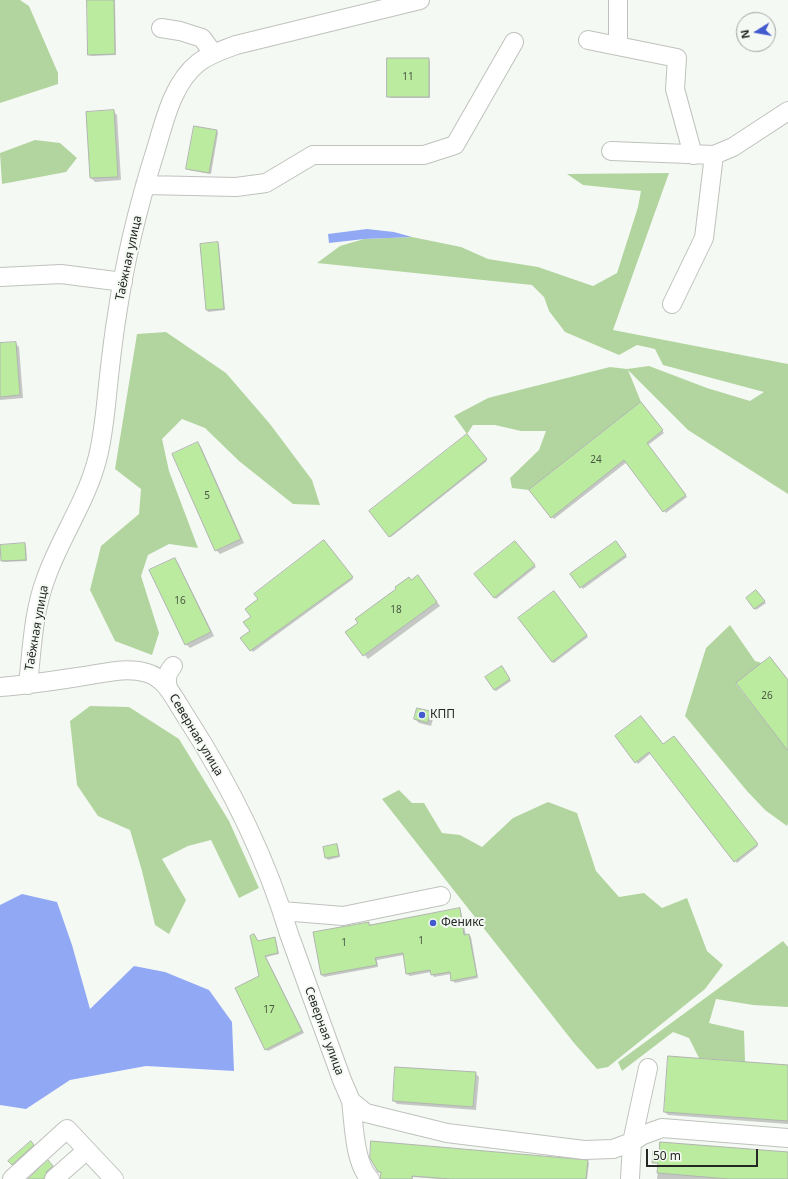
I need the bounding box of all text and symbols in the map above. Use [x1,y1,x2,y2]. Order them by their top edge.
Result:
north arrow [736,12,776,52]
text: N [736,28,753,40]
house number: 11 [402,71,414,83]
street label: Таёжная улица [113,214,145,302]
house number: 24 [590,454,602,466]
house number: 5 [204,490,210,502]
street label: Таёжная улица [22,584,52,672]
house number: 16 [174,595,186,607]
house number: 18 [390,604,402,616]
house number: 26 [761,690,773,702]
street label: Северная улица [166,691,226,779]
place label: КПП [430,708,455,722]
marker: КПП [417,710,427,720]
place label: Феникс [441,916,484,930]
marker: Феникс [428,918,438,928]
house number: 1 [418,935,424,947]
house number: 1 [341,937,347,949]
street label: Северная улица [301,985,347,1077]
house number: 17 [263,1004,275,1016]
scale bar [648,1141,760,1167]
text: 50 m [653,1147,681,1164]

